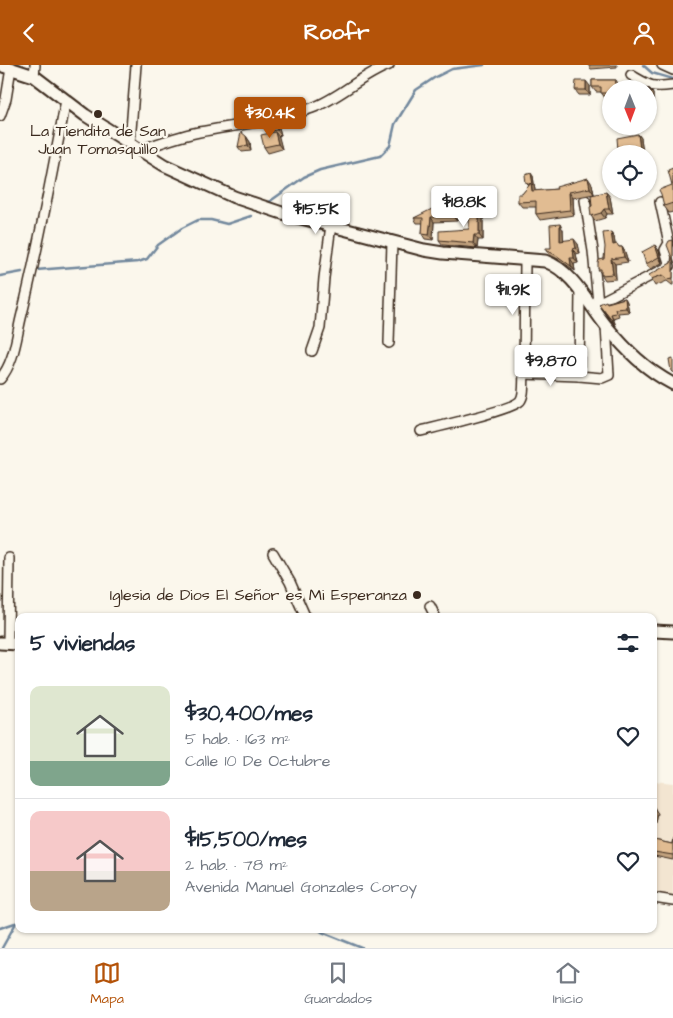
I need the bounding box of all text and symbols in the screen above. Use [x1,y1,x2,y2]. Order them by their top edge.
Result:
text: Roofr [304,17,369,48]
icon: back [15,19,43,47]
icon: person [630,19,658,47]
north arrow [602,80,658,135]
map controls [602,80,657,200]
pin: $30.4K [229,97,311,139]
text: $30.4K [245,102,295,124]
marker: La Tiendita de San Juan Tomasquillo [92,108,104,120]
place label: La Tiendita de San Juan Tomasquillo [30,120,166,160]
button: locate [602,145,657,200]
pin: $18.8K [423,185,505,228]
text: $18.8K [442,191,486,213]
pin: $15.5K [275,193,357,235]
text: $15.5K [293,198,339,220]
pin: $11.9K [472,273,554,316]
text: $11.9K [496,279,530,301]
pin: $9,870 [510,345,592,387]
text: $9,870 [525,350,577,372]
place label: Iglesia de Dios El Señor es Mi Esperanza [110,584,407,607]
marker: Iglesia de Dios El Señor es Mi Esperanza [411,589,423,601]
text: 5 viviendas [30,629,135,658]
icon: filters [614,629,642,657]
text: $30,400/mes [185,699,313,728]
icon: home [70,706,130,766]
icon: heart [614,722,642,750]
text: 5 hab. · 163 m² [185,728,290,750]
text: Calle 10 De Octubre [185,750,330,772]
text: $15,500/mes [185,825,307,854]
icon: home [70,831,130,891]
icon: heart [614,847,642,875]
text: 2 hab. · 78 m² [185,854,288,876]
text: Avenida Manuel Gonzales Coroy [185,876,417,898]
tab: Mapa [90,959,124,1009]
tab: Guardados [304,959,372,1009]
tab: Inicio [553,959,583,1009]

